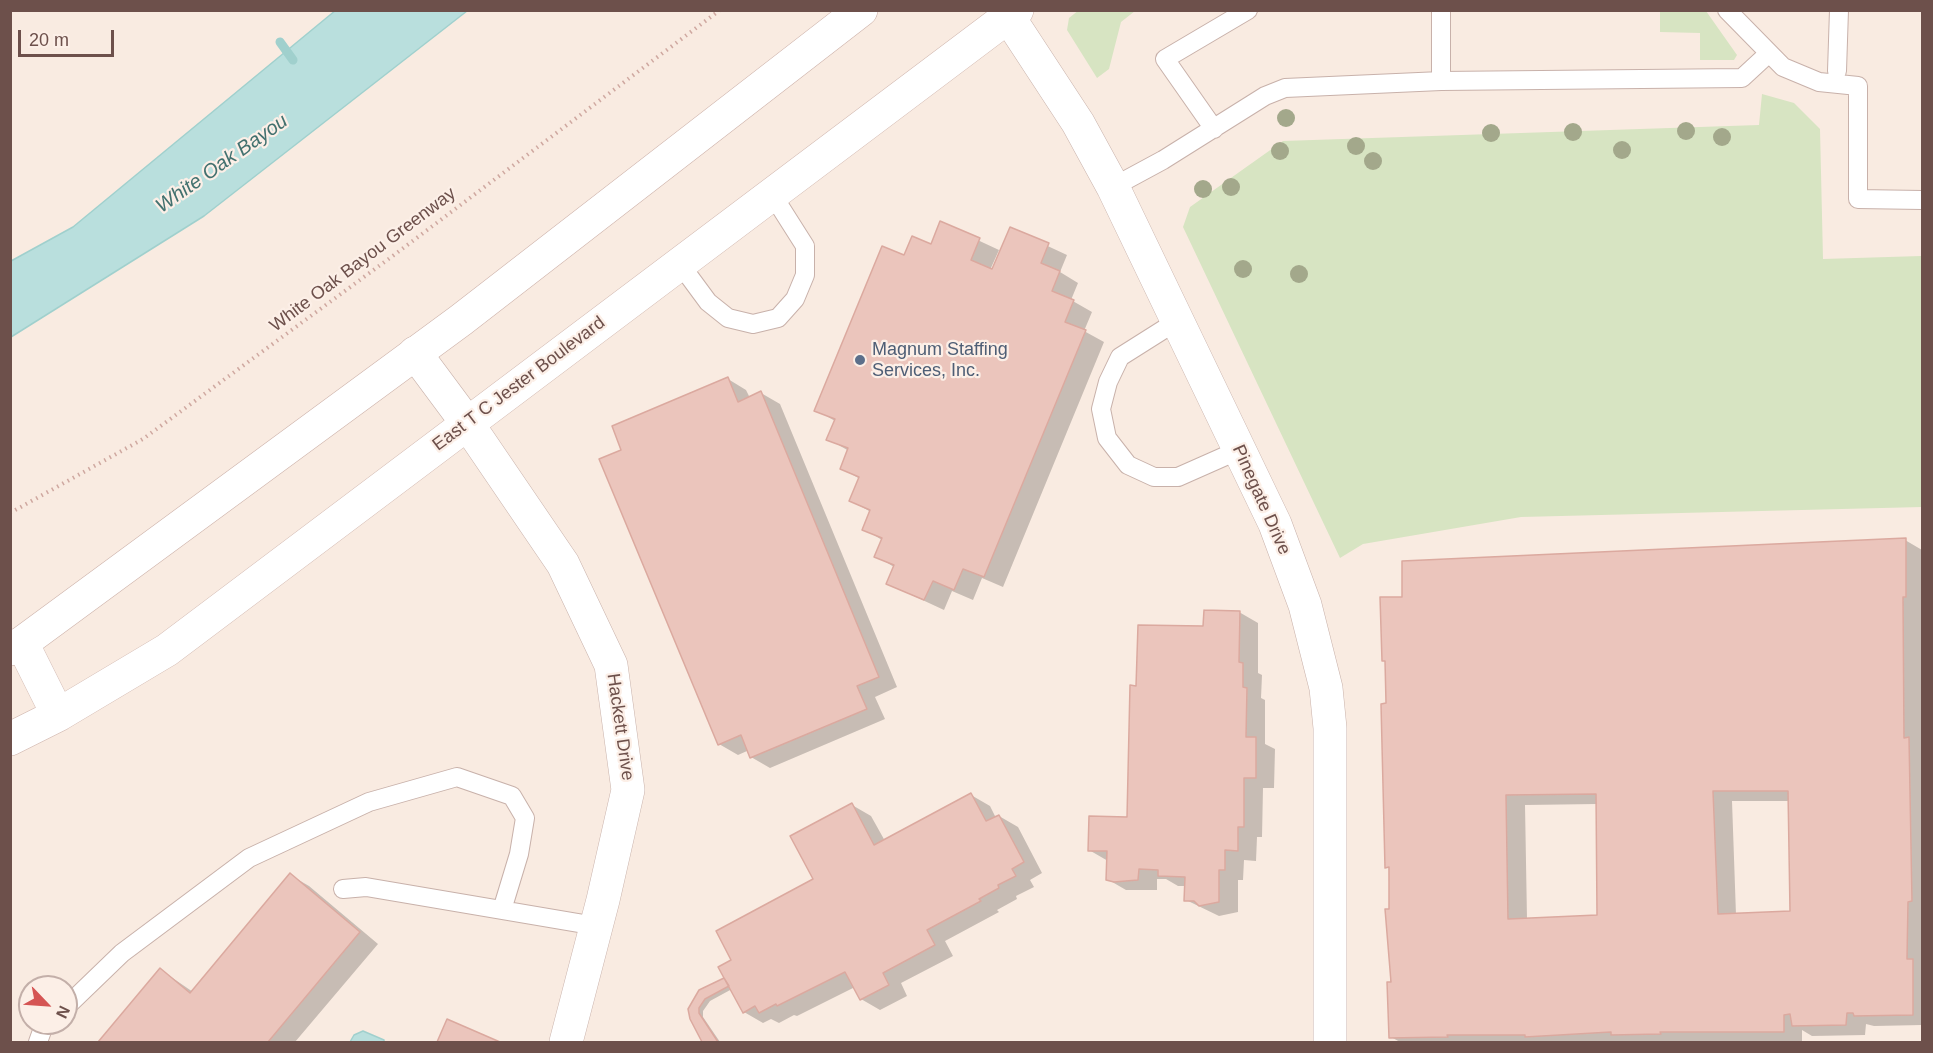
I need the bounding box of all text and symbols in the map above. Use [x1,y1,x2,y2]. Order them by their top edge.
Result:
scale bar [21,18,117,56]
text: 20 m [29,30,69,50]
water label: White Oak Bayou [151,110,293,218]
street label: White Oak Bayou Greenway [266,183,460,337]
street label: East T C Jester Boulevard [429,312,609,456]
place label: Magnum Staffing Services, Inc. [872,339,1008,382]
marker: Magnum Staffing Services, Inc. [853,353,867,367]
street label: Pinegate Drive [1227,442,1295,558]
street label: Hackett Drive [602,672,638,782]
north arrow [18,975,78,1035]
text: N [53,1003,73,1021]

